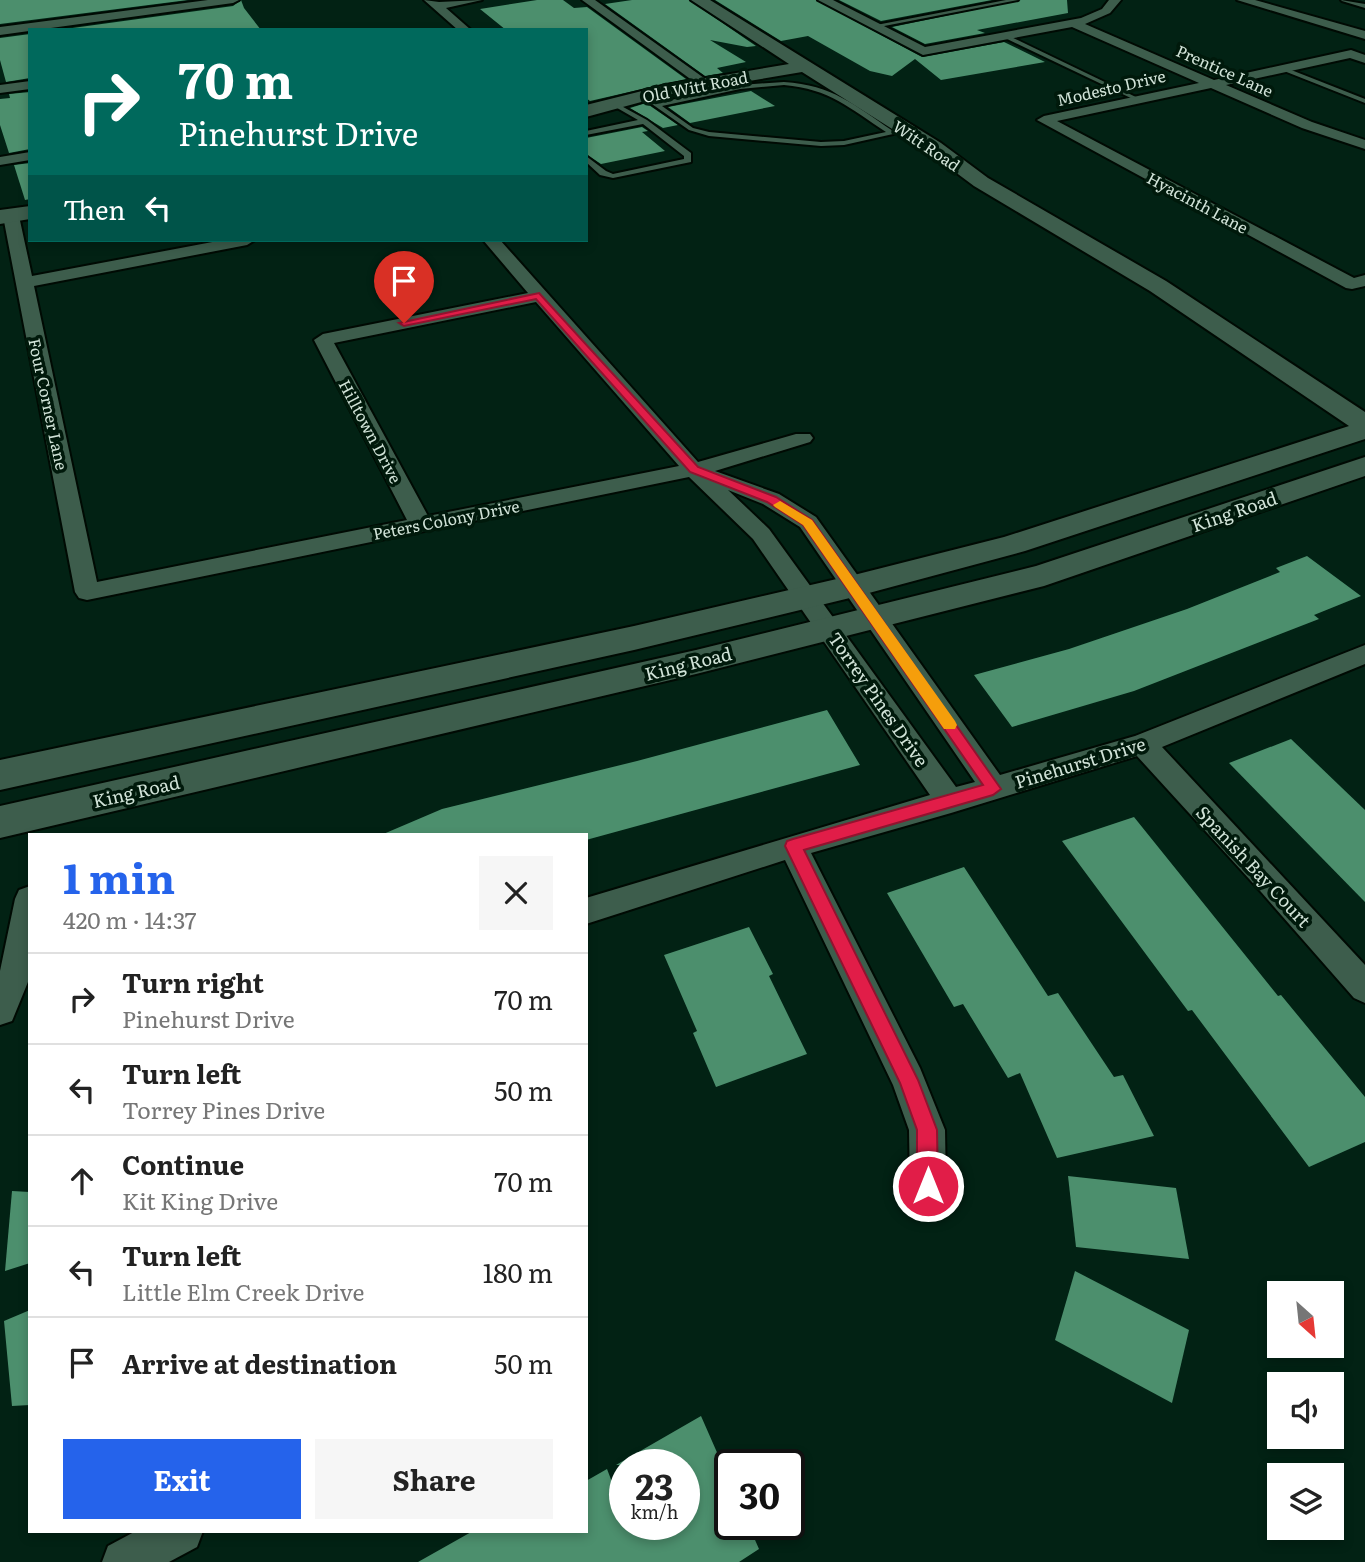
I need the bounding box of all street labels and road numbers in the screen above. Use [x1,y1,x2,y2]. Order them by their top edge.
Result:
street label: Prentice Lane [1173,38,1277,102]
street label: Modesto Drive [1054,63,1168,111]
street label: Old Witt Road [640,64,750,108]
street label: Witt Road [888,114,966,177]
street label: Hyacinth Lane [1143,165,1253,239]
street label: Four Corner Lane [23,336,75,472]
street label: Hilltown Drive [334,375,408,487]
street label: King Road [1188,484,1280,538]
street label: Peters Colony Drive [371,493,521,545]
street label: Torrey Pines Drive [822,626,936,772]
street label: King Road [642,639,734,687]
street label: Pinehurst Drive [1011,729,1149,795]
street label: King Road [90,768,182,814]
street label: Spanish Bay Court [1190,799,1318,933]

